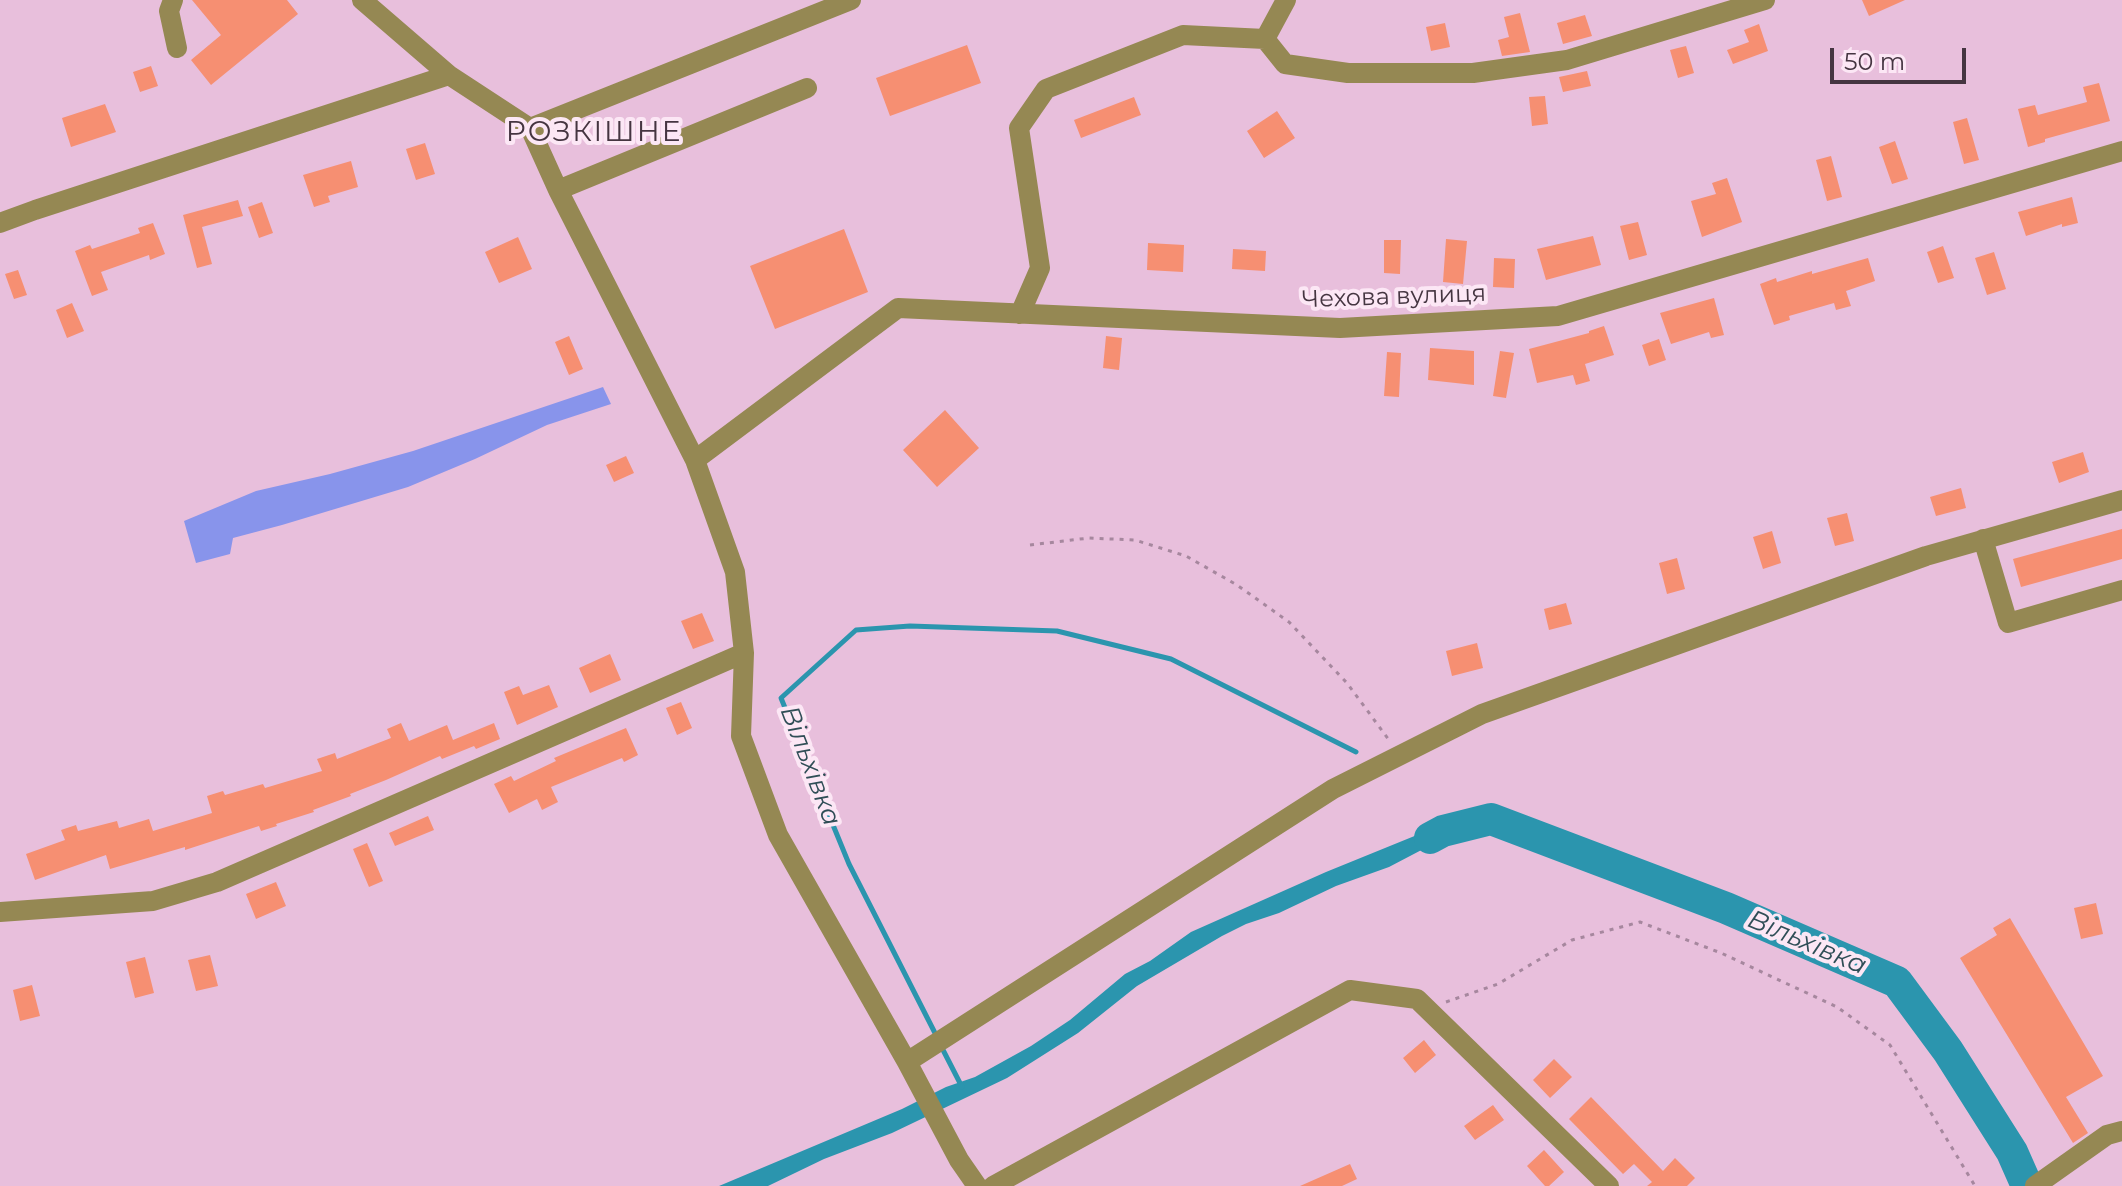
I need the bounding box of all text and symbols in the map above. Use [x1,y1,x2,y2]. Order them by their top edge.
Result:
scale bar [1834,32,1970,82]
text: 50 m [1844,47,1905,76]
district label: РОЗКІШНЕ [506,116,682,150]
street label: Чехова вулиця [1302,279,1486,315]
water label: Вільхівка [773,702,847,830]
water label: Вільхівка [1743,904,1871,982]

